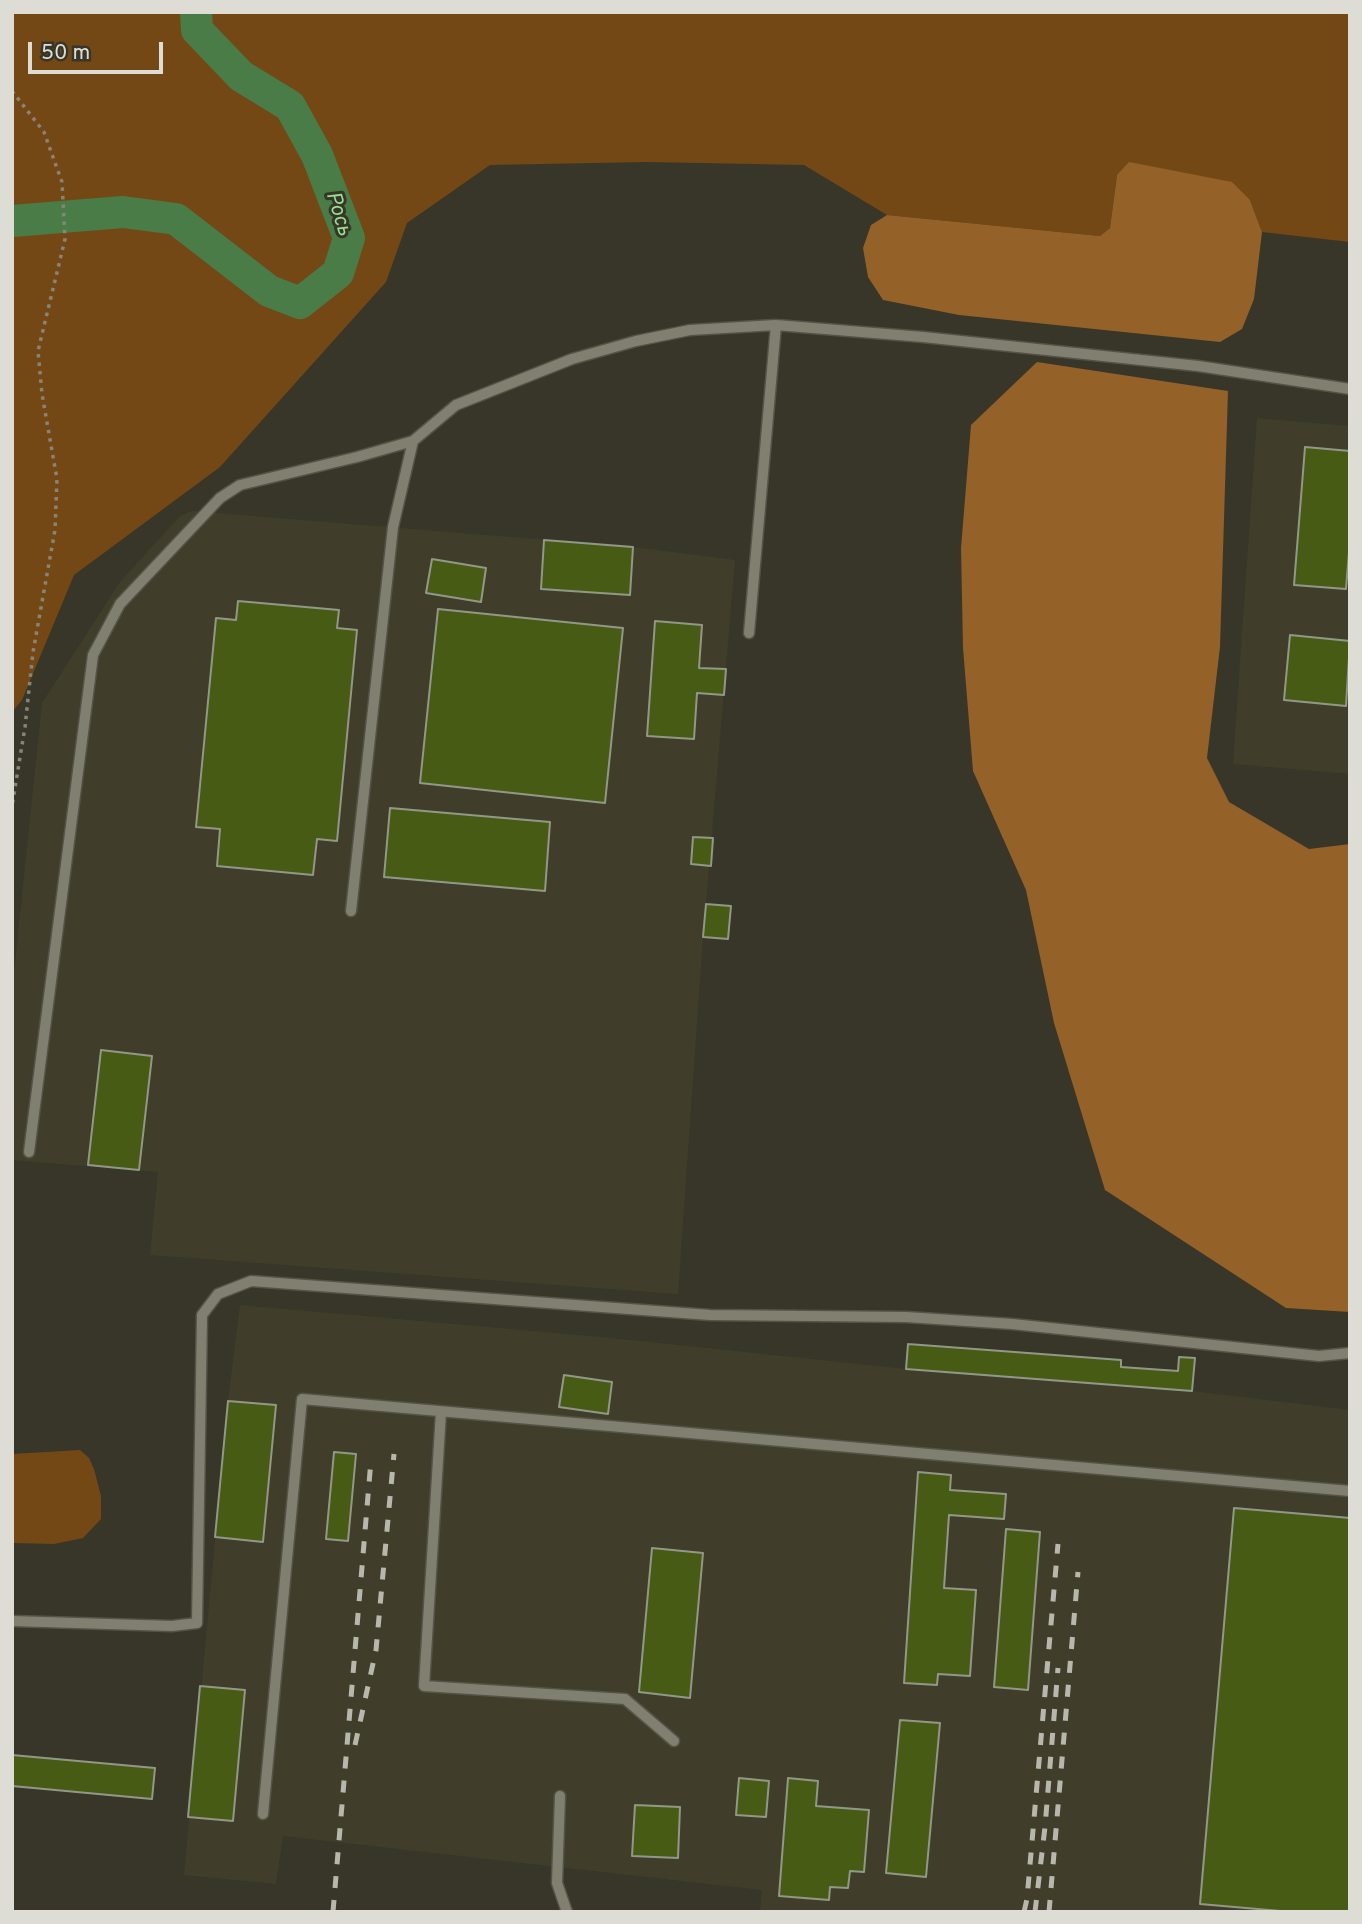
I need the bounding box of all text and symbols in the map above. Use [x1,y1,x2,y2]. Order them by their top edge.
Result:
scale bar [32,28,166,72]
text: 50 m [41,40,90,67]
water label: Рось [318,189,356,239]

